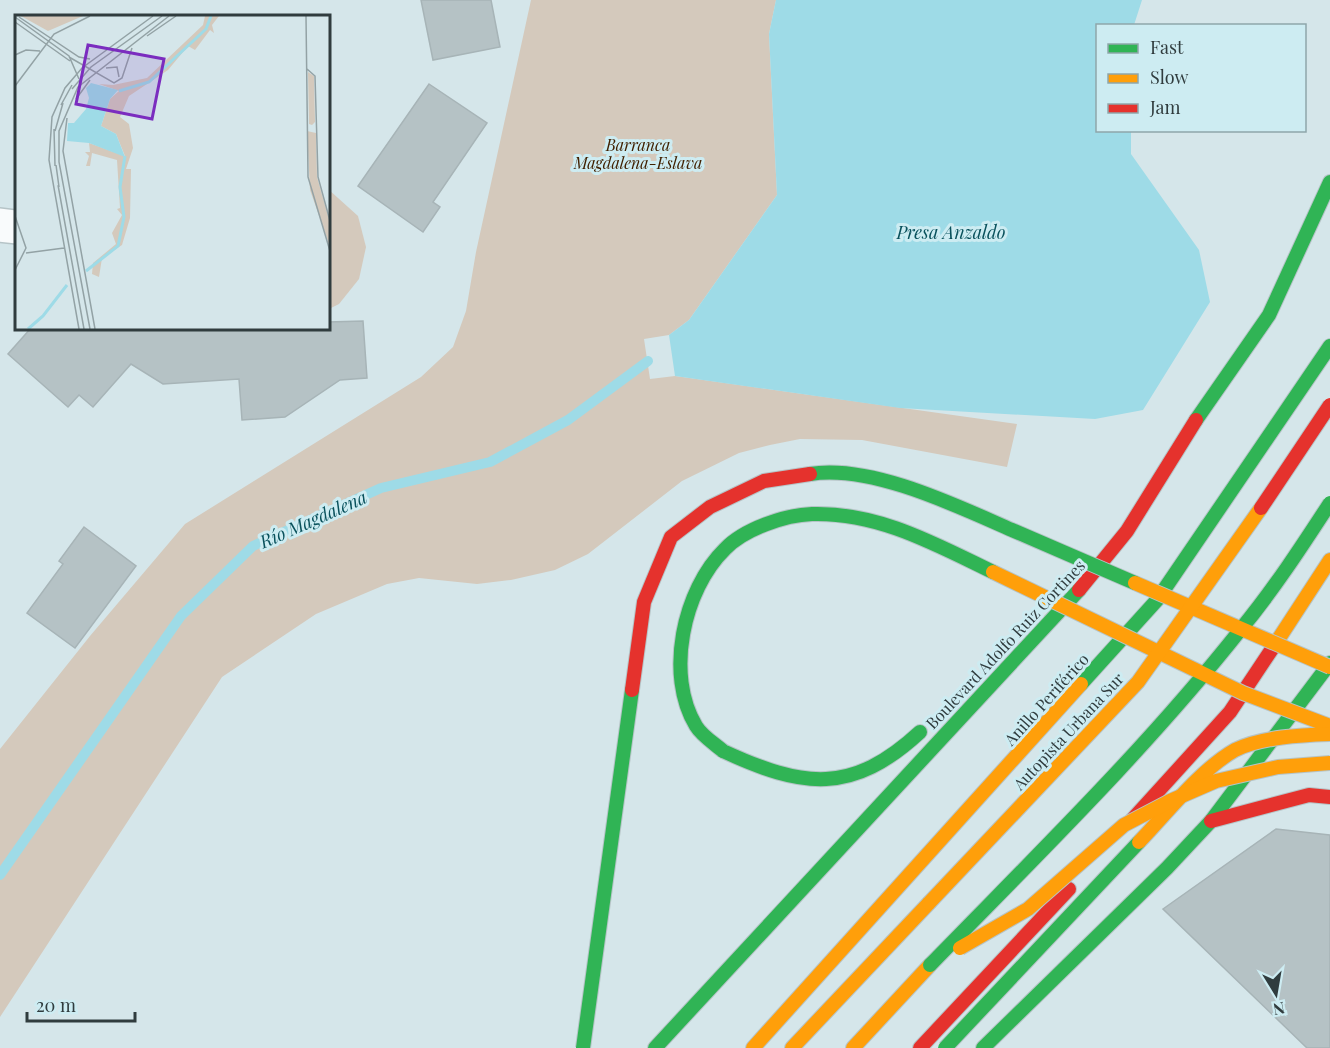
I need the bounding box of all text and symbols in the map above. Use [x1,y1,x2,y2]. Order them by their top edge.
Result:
inset map [15,15,330,330]
legend [1096,24,1306,132]
text: Fast [1150,35,1184,59]
text: Slow [1150,65,1188,89]
text: Jam [1149,95,1180,119]
park label: Barranca Magdalena-Eslava [573,134,702,173]
water label: Presa Anzaldo [895,220,1006,244]
water label: Río Magdalena [255,485,370,554]
street label: Boulevard Adolfo Ruiz Cortines [921,555,1089,733]
street label: Anillo Periférico [999,648,1093,750]
street label: Autopista Urbana Sur [1008,668,1128,795]
north arrow [1246,964,1306,1024]
scale bar [27,985,135,1023]
text: 20 m [36,993,76,1017]
text: N [1271,998,1287,1021]

